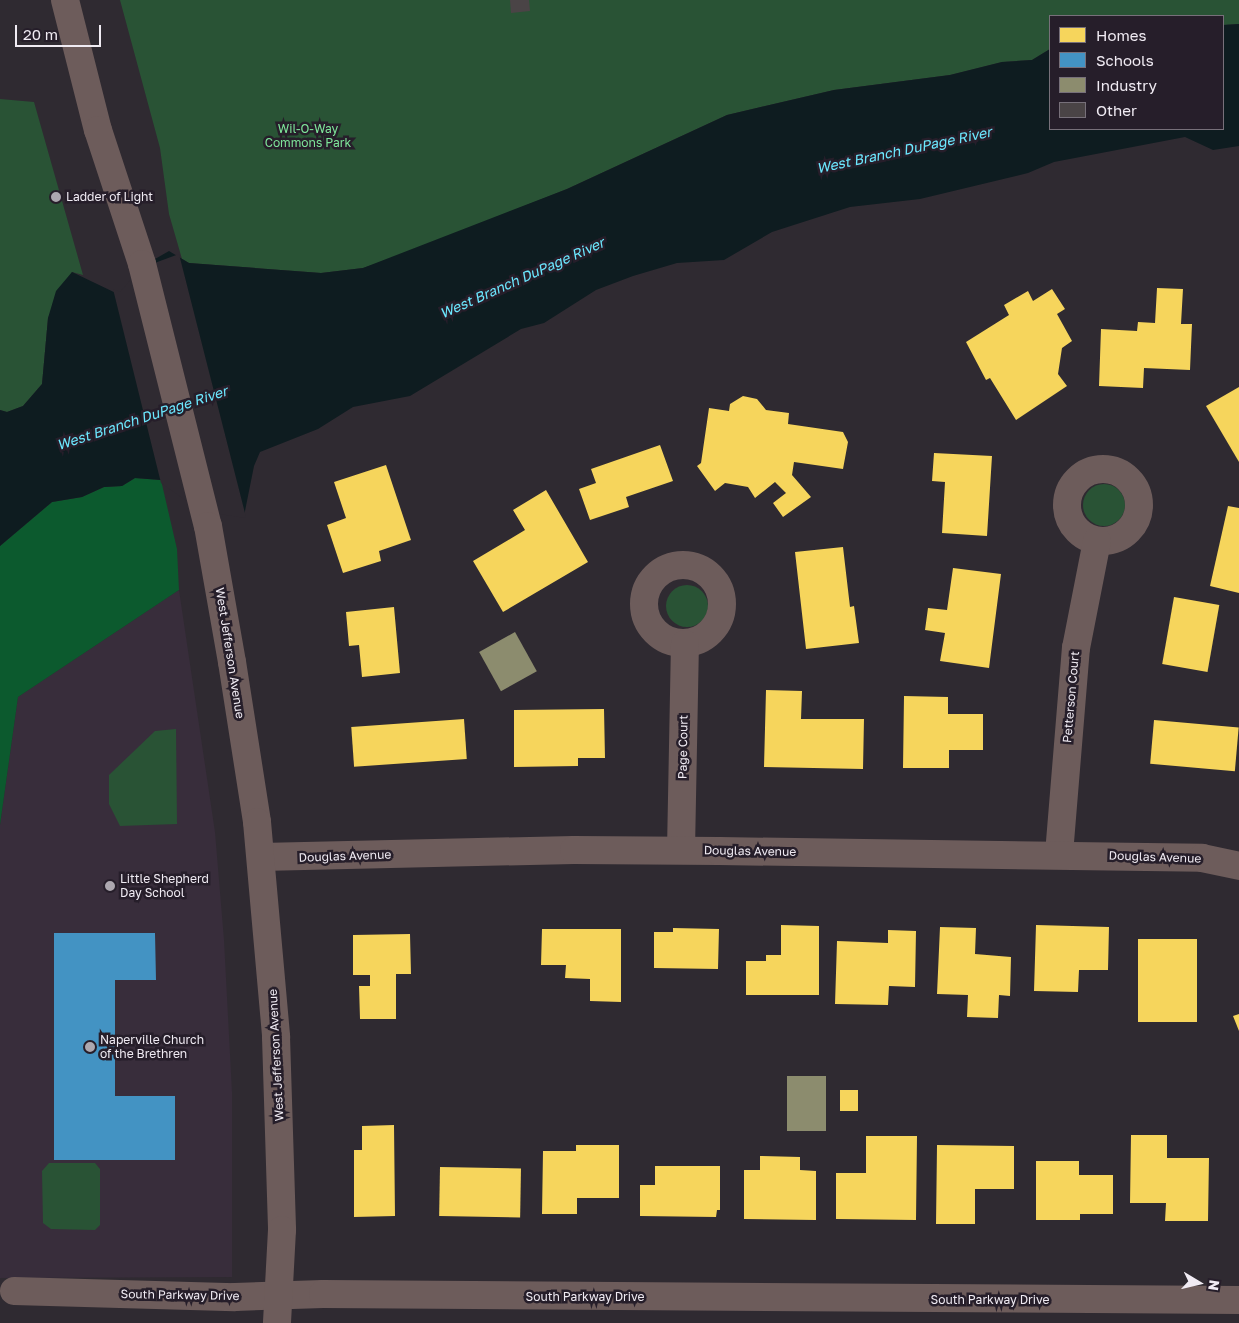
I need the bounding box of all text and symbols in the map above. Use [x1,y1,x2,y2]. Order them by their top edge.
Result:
scale bar [18,15,104,47]
legend [1049,15,1224,130]
text: 20 m [23,25,58,43]
text: Homes [1096,26,1146,44]
text: Schools [1096,51,1154,69]
text: Industry [1096,76,1157,94]
text: Other [1096,101,1137,119]
park label: Wil-O-Way Commons Park [265,122,351,150]
water label: West Branch DuPage River [815,123,993,177]
place label: Ladder of Light [66,190,153,204]
marker: Ladder of Light [50,191,62,203]
water label: West Branch DuPage River [437,234,607,322]
water label: West Branch DuPage River [55,382,229,454]
street label: West Jefferson Avenue [213,587,247,719]
street label: Petterson Court [1060,650,1082,744]
street label: Page Court [675,715,691,779]
street label: Douglas Avenue [704,843,796,859]
street label: Douglas Avenue [298,847,392,865]
street label: Douglas Avenue [1108,848,1202,866]
place label: Little Shepherd Day School [120,872,209,900]
marker: Little Shepherd Day School [104,880,116,892]
street label: West Jefferson Avenue [265,989,287,1121]
place label: Naperville Church of the Brethren [100,1033,204,1061]
marker: Naperville Church of the Brethren [84,1041,96,1053]
north arrow [1174,1258,1224,1308]
text: N [1205,1279,1224,1292]
street label: South Parkway Drive [120,1287,240,1303]
street label: South Parkway Drive [526,1290,644,1304]
street label: South Parkway Drive [931,1293,1049,1307]

